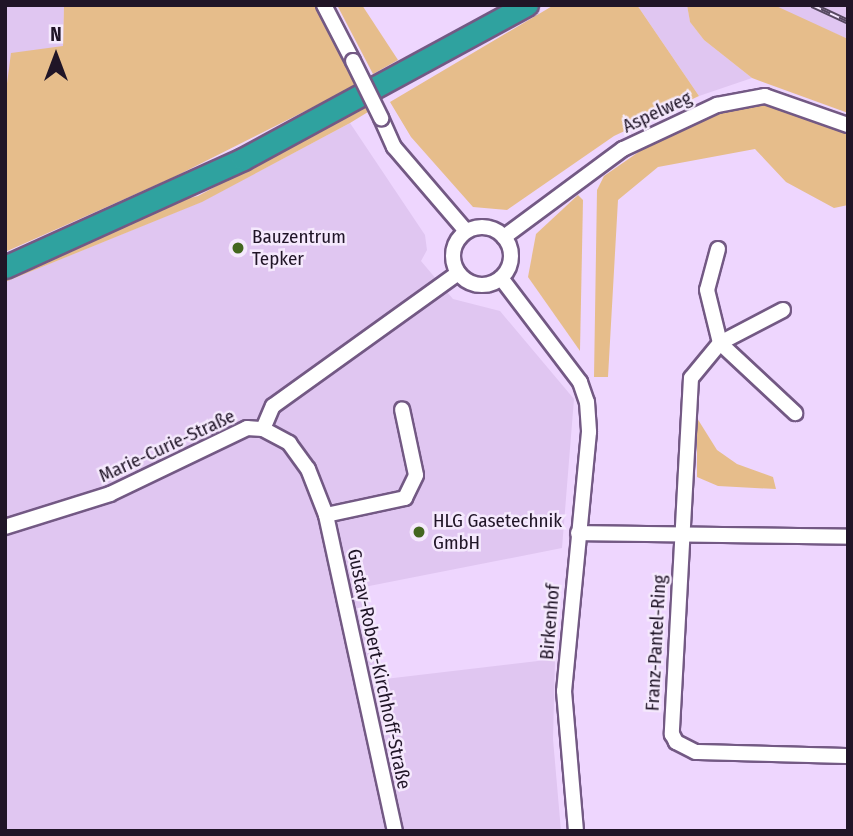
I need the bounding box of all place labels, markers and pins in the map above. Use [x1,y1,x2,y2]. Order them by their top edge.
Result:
place label: Bauzentrum Tepker [252,226,346,270]
marker: Bauzentrum Tepker [230,240,246,256]
place label: HLG Gasetechnik GmbH [433,510,562,554]
marker: HLG Gasetechnik GmbH [411,524,427,540]

